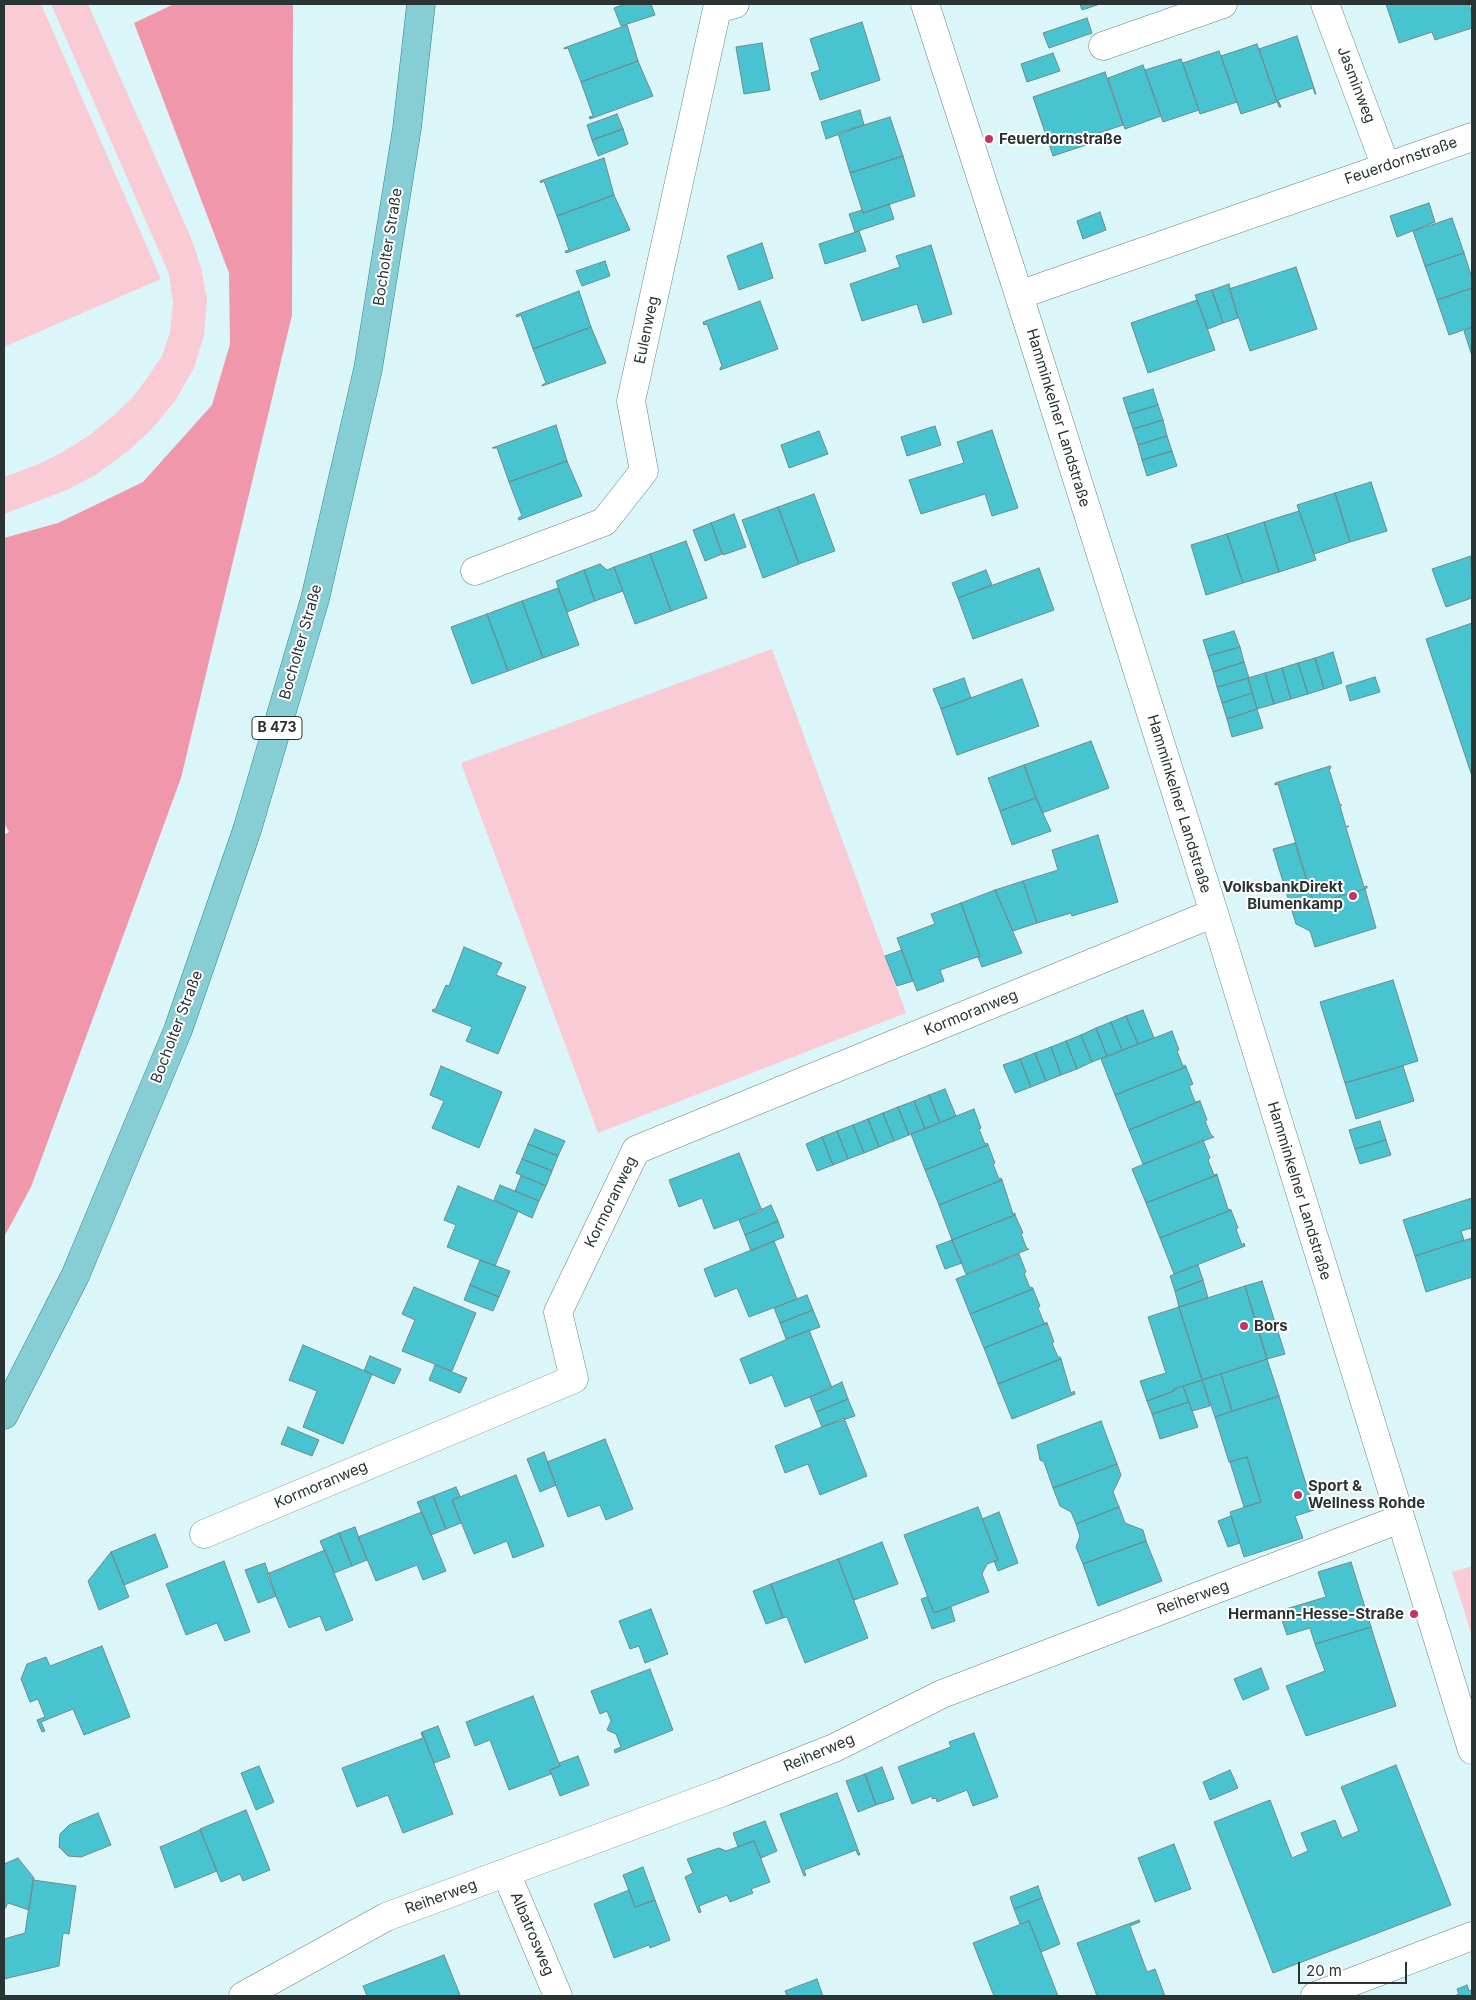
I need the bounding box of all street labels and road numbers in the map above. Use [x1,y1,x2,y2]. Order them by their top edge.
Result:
street label: Jasminweg [1333,44,1379,126]
street label: Feuerdornstraße [1342,133,1460,189]
street label: Bocholter Straße [370,187,406,307]
street label: Eulenweg [631,294,663,366]
street label: Hamminkelner Landstraße [1022,326,1094,510]
street label: Bocholter Straße [276,582,326,702]
street label: Hamminkelner Landstraße [1143,712,1215,896]
road number: B 473 [252,716,302,740]
street label: Bocholter Straße [147,968,207,1086]
street label: Kormoranweg [922,986,1020,1040]
street label: Hamminkelner Landstraße [1263,1099,1335,1283]
street label: Kormoranweg [581,1153,641,1251]
street label: Kormoranweg [272,1457,370,1513]
street label: Reiherweg [1155,1577,1231,1619]
street label: Reiherweg [781,1730,857,1776]
street label: Reiherweg [403,1876,479,1918]
street label: Albatrosweg [506,1890,558,1978]

